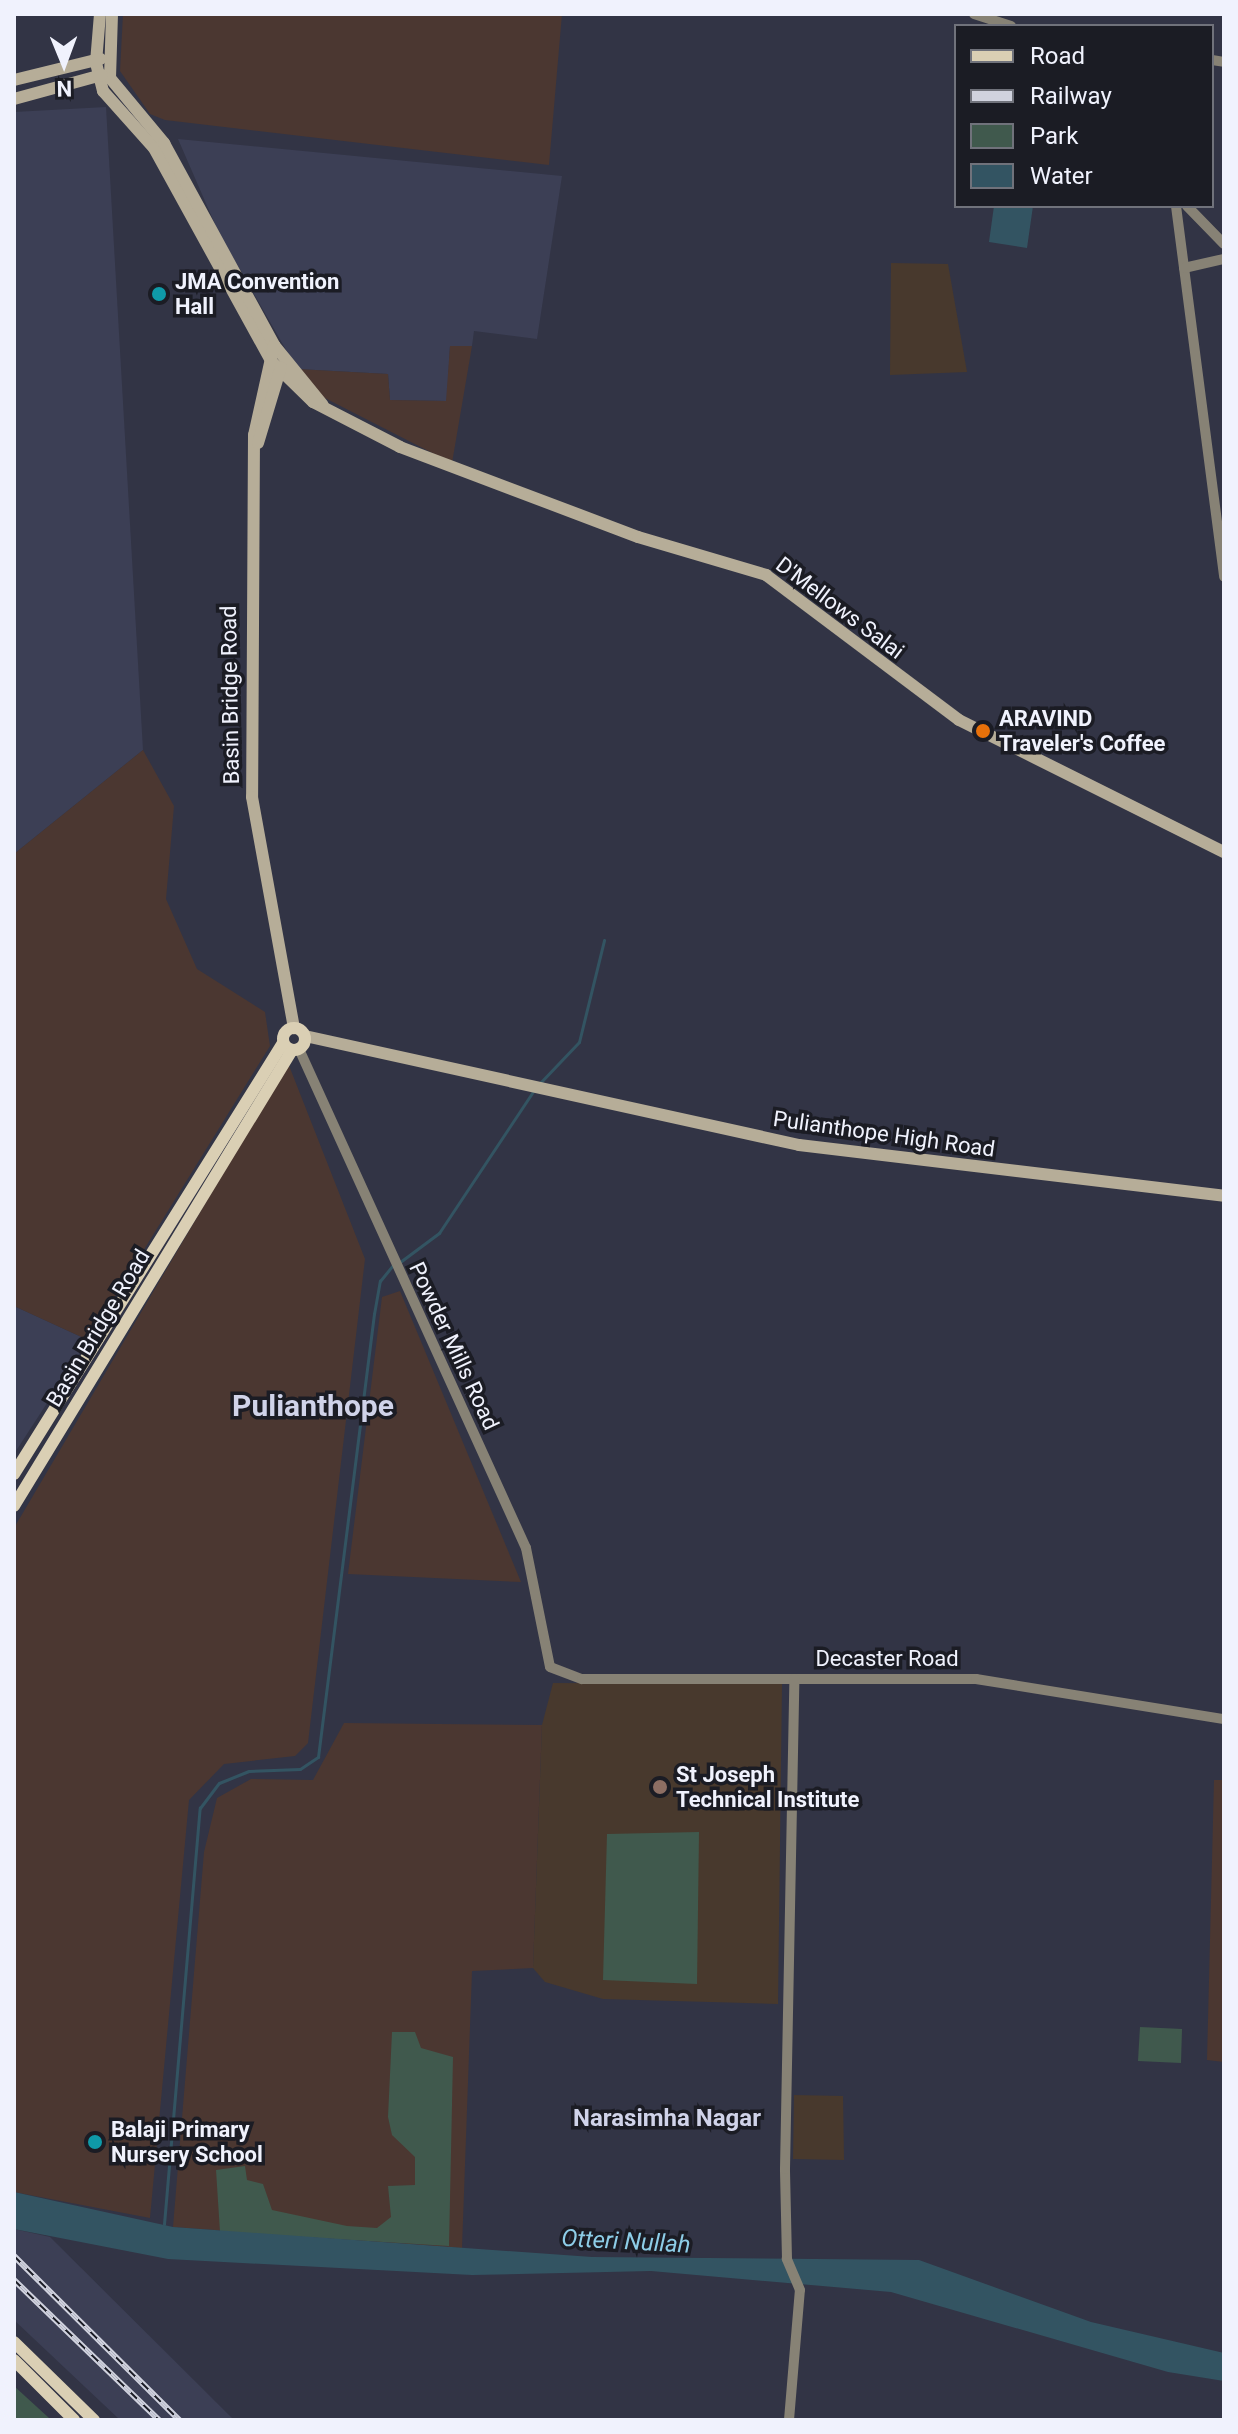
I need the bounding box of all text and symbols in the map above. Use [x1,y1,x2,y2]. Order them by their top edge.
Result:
north arrow [24,24,104,104]
legend [954,24,1214,208]
text: Road [1030,42,1085,70]
text: N [56,76,72,101]
text: Railway [1030,82,1112,110]
text: Park [1030,122,1078,150]
text: Water [1030,162,1093,190]
place label: JMA Convention Hall [175,268,339,320]
marker: JMA Convention Hall [150,285,168,303]
street label: D'Mellows Salai [771,551,909,665]
street label: Basin Bridge Road [215,605,245,785]
place label: ARAVIND Traveler's Coffee [999,705,1165,756]
marker: ARAVIND Traveler's Coffee [974,722,992,740]
street label: Pulianthope High Road [771,1105,997,1163]
street label: Basin Bridge Road [41,1245,155,1411]
street label: Powder Mills Road [404,1258,504,1434]
district label: Pulianthope [232,1388,394,1424]
street label: Decaster Road [815,1646,959,1672]
place label: St Joseph Technical Institute [676,1761,859,1812]
marker: St Joseph Technical Institute [651,1778,669,1796]
district label: Narasimha Nagar [573,2105,761,2133]
place label: Balaji Primary Nursery School [111,2116,263,2168]
marker: Balaji Primary Nursery School [86,2133,104,2151]
water label: Otteri Nullah [561,2224,691,2260]

